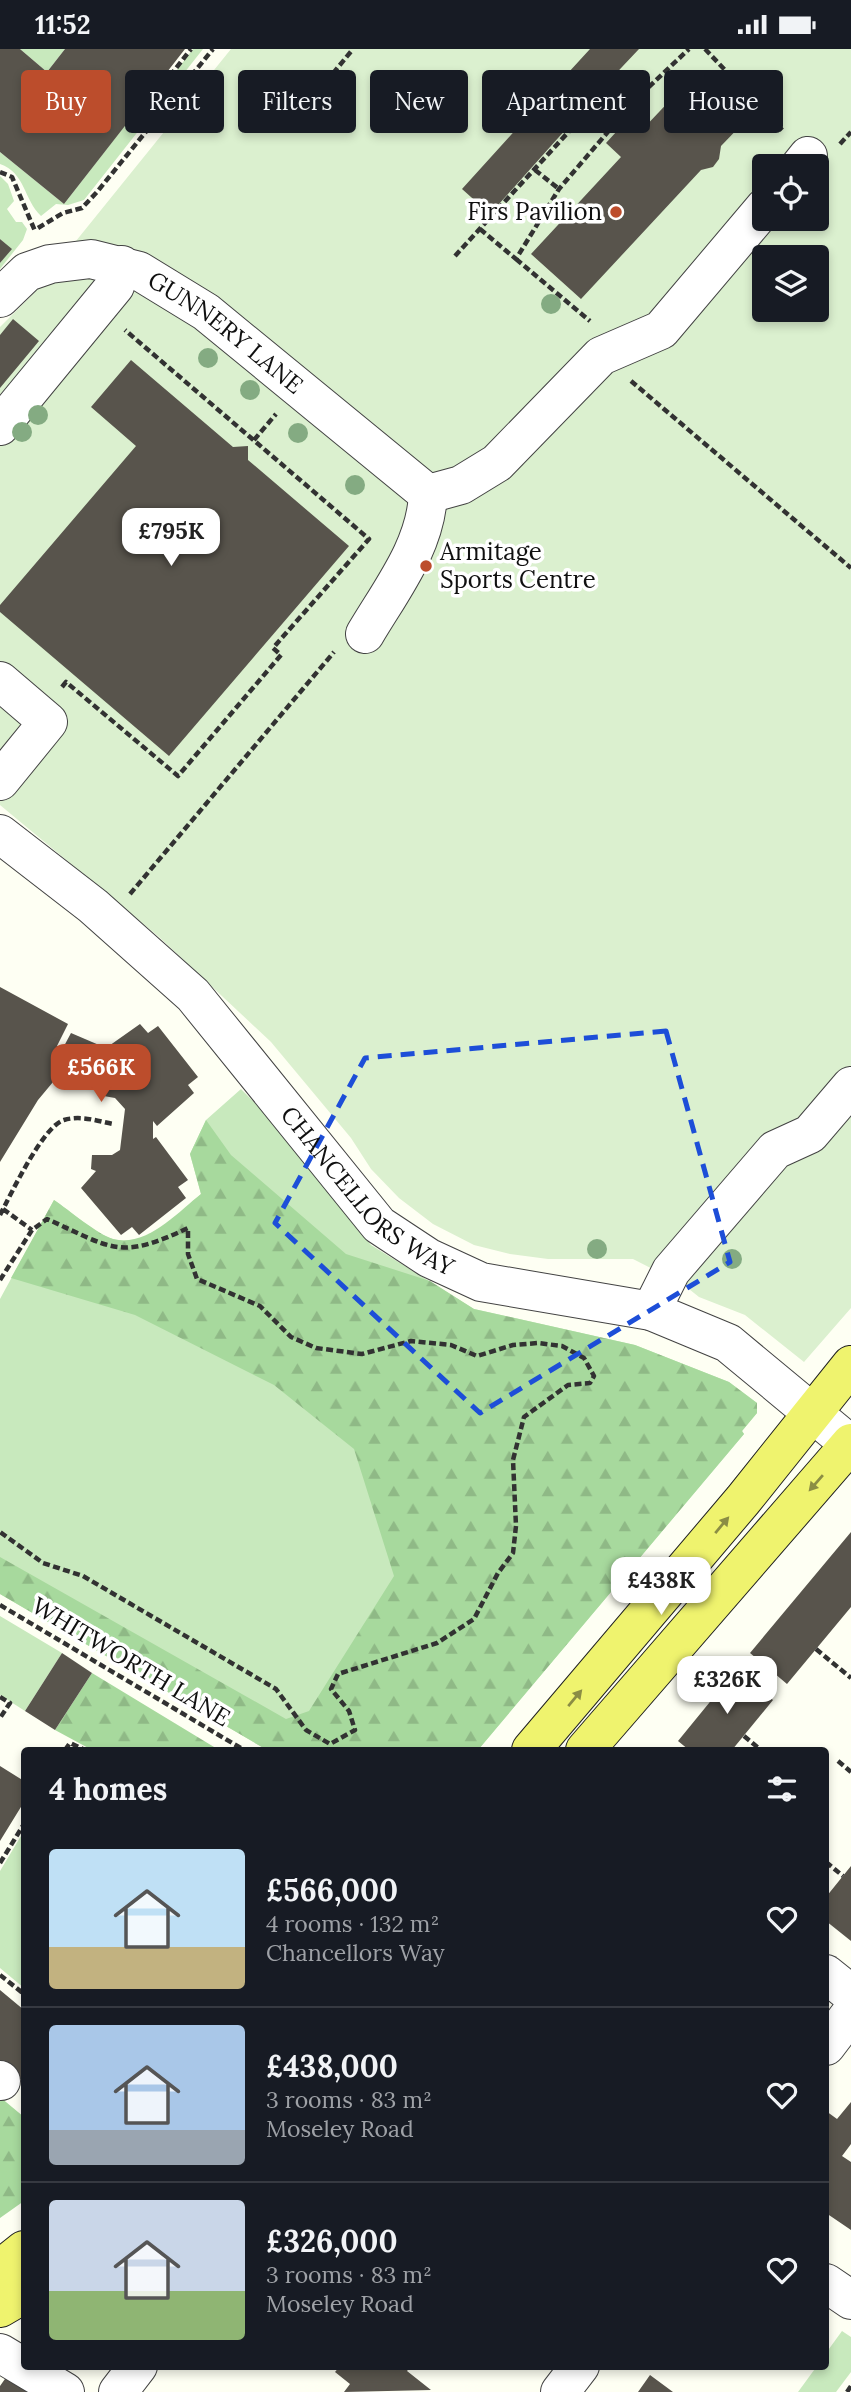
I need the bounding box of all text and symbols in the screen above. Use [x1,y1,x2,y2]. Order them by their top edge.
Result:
text: 11:52 [35,8,91,41]
chip: Buy [21,70,111,133]
chip: Rent [125,70,224,133]
chip: Filters [238,70,356,133]
chip: New [370,70,468,133]
chip: Apartment [482,70,650,133]
chip: House [664,70,783,133]
map controls [752,154,829,322]
button: locate [752,154,829,231]
place label: Firs Pavilion [467,196,602,227]
marker: Firs Pavilion [608,204,624,220]
button: layers [752,245,829,322]
street label: GUNNERY LANE [142,264,310,400]
pin: £795K [122,509,220,568]
text: £795K [138,516,204,545]
place label: Armitage Sports Centre [439,536,596,595]
marker: Armitage Sports Centre [418,558,434,574]
pin: £566K [52,1045,150,1104]
text: £566K [67,1052,135,1081]
street label: CHANCELLORS WAY [274,1100,460,1283]
one-way arrow [808,1474,824,1492]
one-way arrow [714,1516,729,1533]
pin: £438K [612,1557,710,1617]
text: £438K [627,1565,695,1594]
street label: WHITWORTH LANE [26,1590,236,1733]
pin: £326K [678,1657,776,1716]
text: £326K [693,1664,761,1693]
one-way arrow [567,1689,583,1707]
text: 4 homes [49,1770,167,1808]
icon: filters [763,1770,801,1808]
text: £566,000 [266,1871,398,1909]
icon: home [105,1877,189,1961]
icon: heart [763,1900,801,1938]
text: 4 rooms · 132 m² [266,1909,439,1938]
text: Chancellors Way [266,1938,445,1967]
text: £438,000 [266,2047,398,2085]
icon: home [105,2053,189,2137]
icon: heart [763,2076,801,2114]
text: 3 rooms · 83 m² [266,2085,432,2114]
text: Moseley Road [266,2114,414,2143]
text: £326,000 [266,2222,398,2260]
icon: home [105,2228,189,2312]
icon: heart [763,2251,801,2289]
text: 3 rooms · 83 m² [266,2260,432,2289]
text: Moseley Road [266,2289,414,2318]

